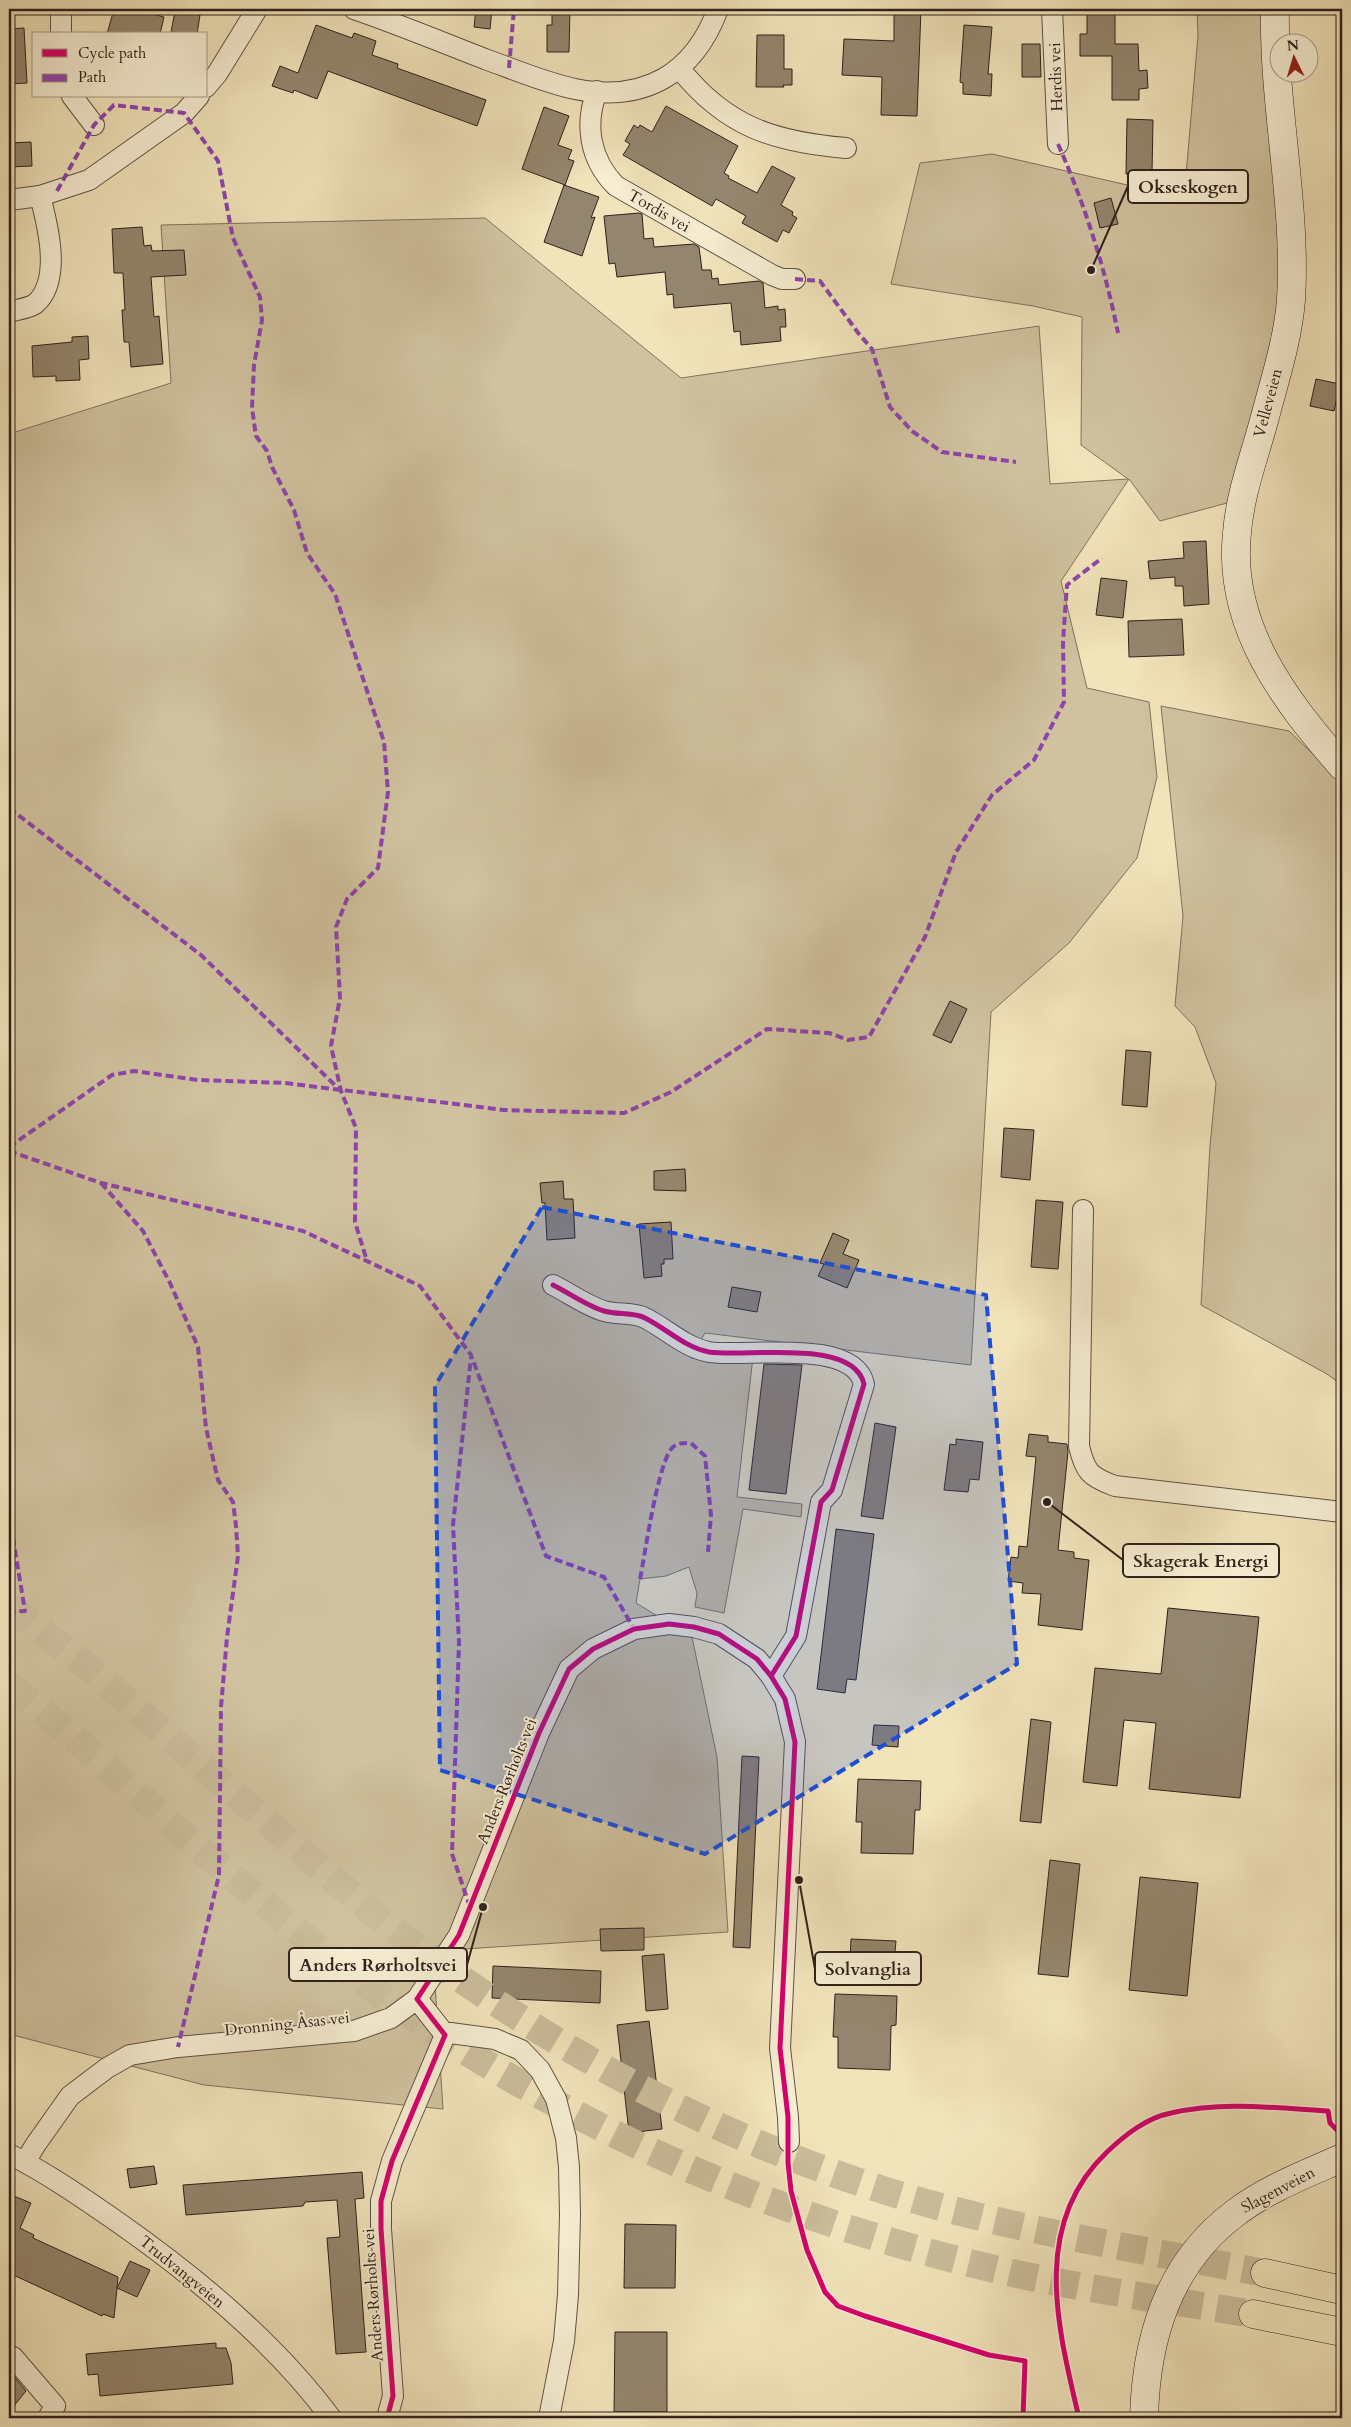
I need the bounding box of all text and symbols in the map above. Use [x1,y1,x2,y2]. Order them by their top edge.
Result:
legend [32,32,208,98]
north arrow [1268,32,1318,82]
text: N [1286,36,1300,56]
street label: Herdis vei [1044,42,1068,112]
text: Cycle path [78,43,147,63]
text: Path [78,67,107,87]
callout: Okseskogen [1128,170,1248,203]
text: Okseskogen [1138,175,1239,200]
street label: Tordis vei [624,184,695,238]
street label: Velleveien [1248,366,1288,440]
callout: Skagerak Energi [1123,1544,1279,1577]
text: Skagerak Energi [1133,1549,1269,1574]
street label: Anders Rørholts vei [472,1714,542,1847]
callout: Anders Rørholtsvei [289,1948,467,1981]
callout: Solvanglia [815,1952,921,1985]
text: Anders Rørholtsvei [299,1953,457,1978]
text: Solvanglia [825,1957,911,1982]
street label: Dronning Åsas vei [223,2006,351,2042]
street label: Slagenveien [1237,2161,1319,2219]
street label: Anders Rørholts vei [357,2227,389,2362]
street label: Trudvangveien [135,2231,229,2313]

